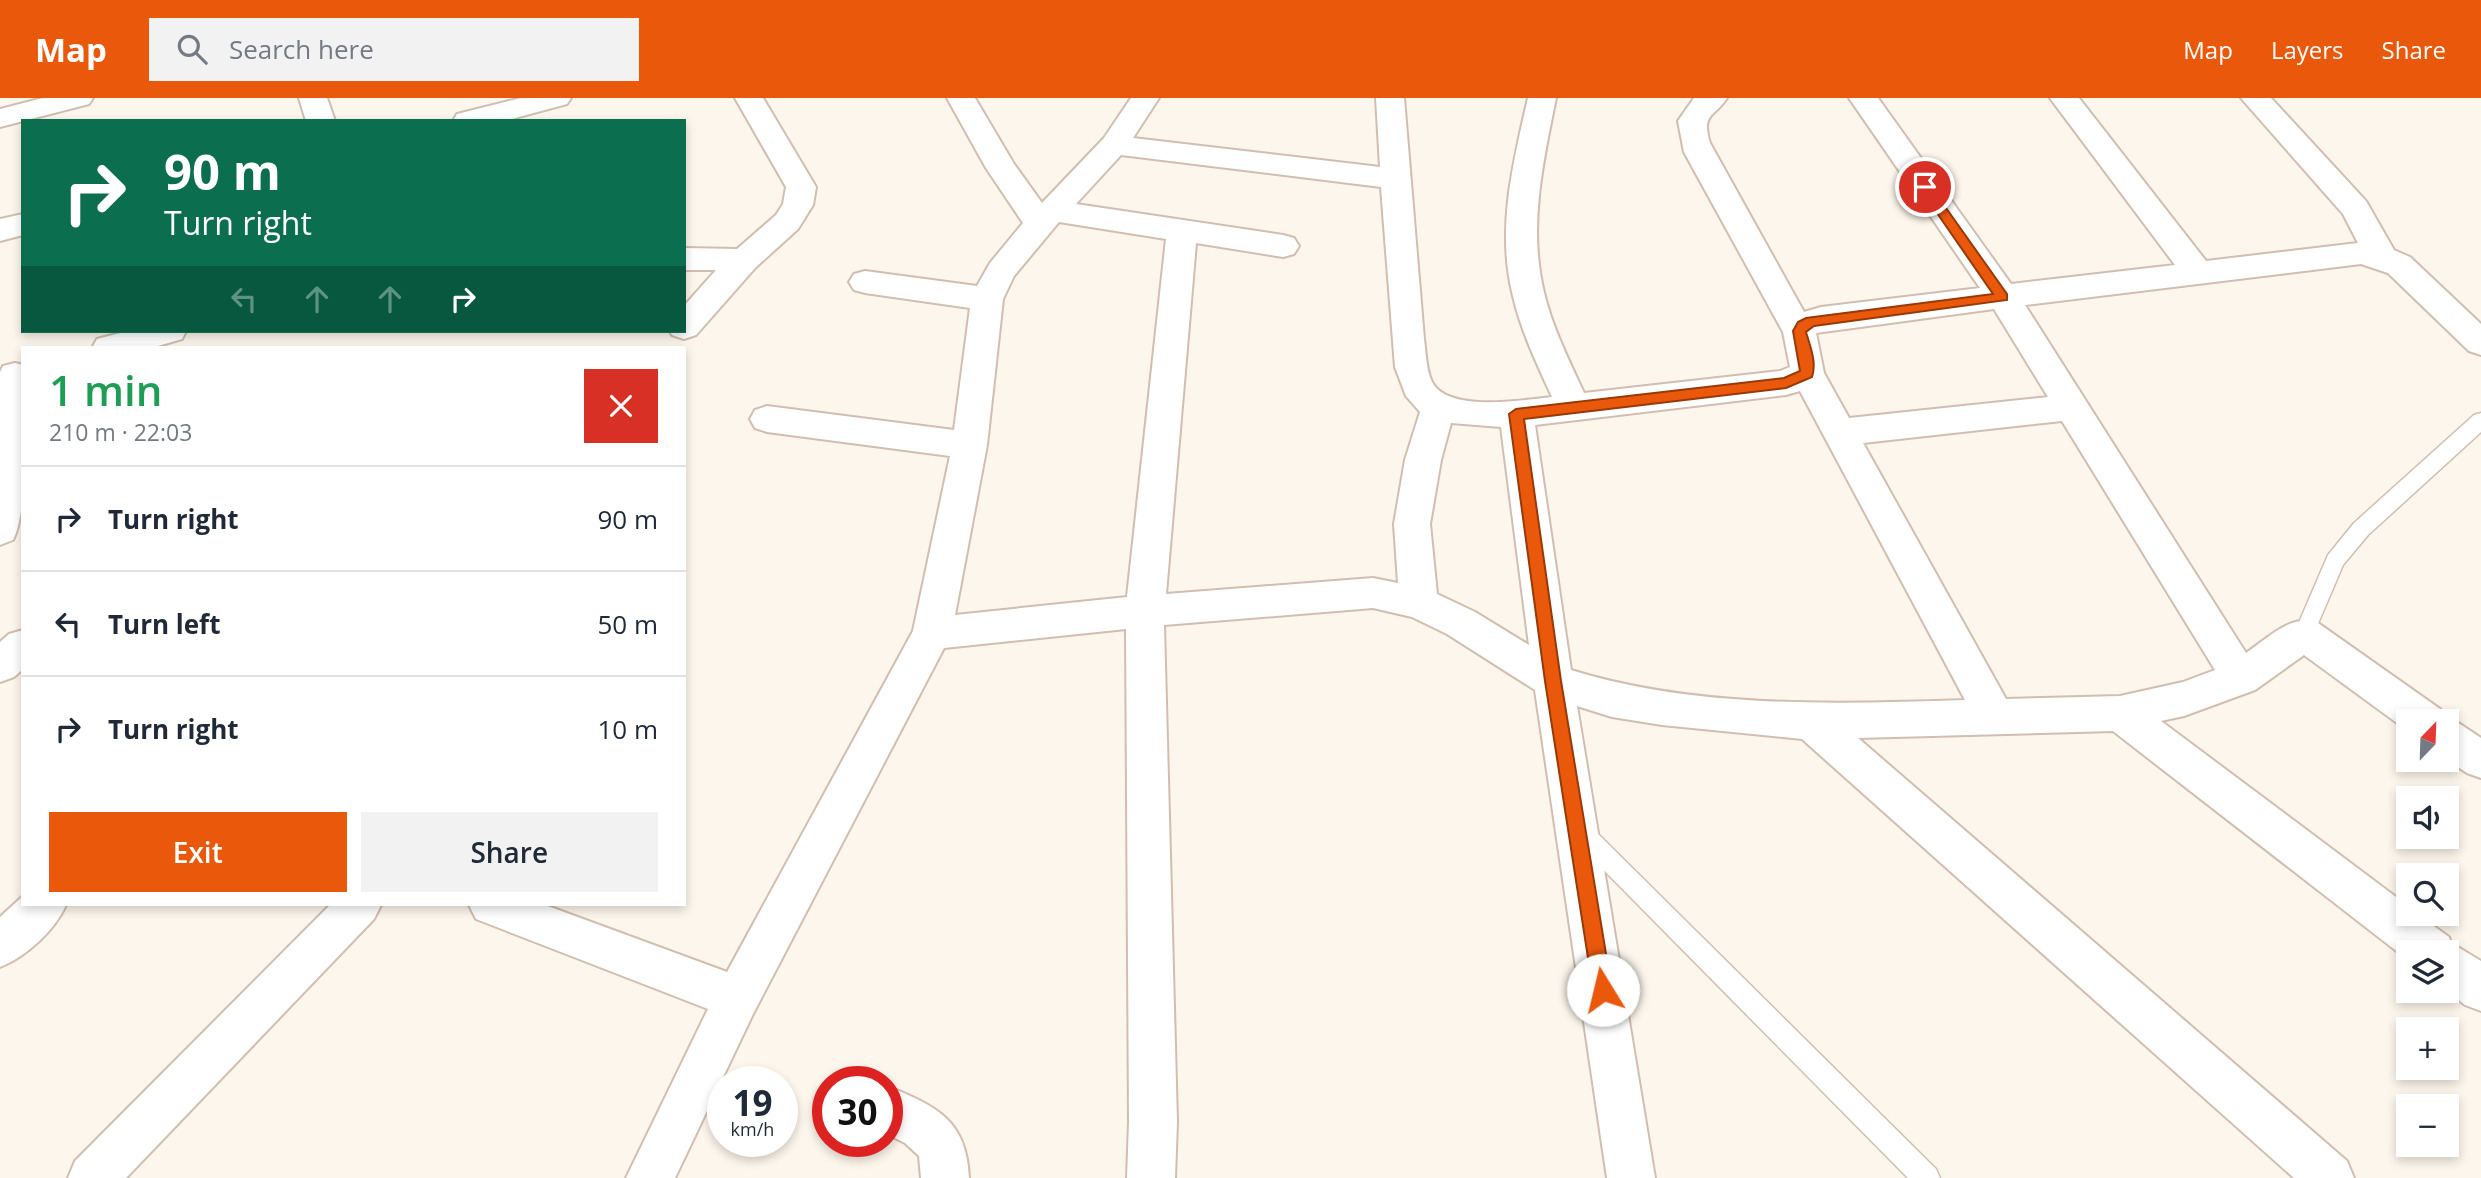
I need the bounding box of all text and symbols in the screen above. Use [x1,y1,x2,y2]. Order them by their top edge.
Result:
search box [149,18,639,81]
text: Map [35,27,107,72]
icon: search [173,30,211,68]
text: Search here [229,31,374,67]
text: Map [2183,33,2233,66]
text: Layers [2271,33,2344,66]
text: Share [2382,33,2446,66]
text: 90 m [164,138,281,204]
icon: right [49,147,140,238]
pin [1895,157,1955,217]
icon: arrive [1906,168,1944,206]
text: Turn right [164,201,312,244]
icon: left [225,280,263,318]
icon: ahead [298,280,336,318]
icon: ahead [371,280,409,318]
icon: right [444,280,482,318]
text: 1 min [49,361,162,418]
button: close [584,369,658,443]
text: 210 m · 22:03 [49,416,192,448]
icon: right [49,500,87,538]
text: Turn right [108,501,239,537]
text: 90 m [597,501,658,537]
icon: left [49,605,87,643]
text: Turn left [108,606,220,642]
text: 50 m [597,606,658,642]
north arrow [2396,709,2459,772]
map controls [2396,709,2459,1157]
icon: right [49,710,87,748]
text: Turn right [108,711,239,747]
text: 10 m [597,711,658,747]
button: sound [2396,786,2459,849]
button: Exit [49,812,347,892]
button: Share [361,812,658,892]
button: search [2396,863,2459,926]
button: layers [2396,940,2459,1003]
position arrow [1566,953,1640,1027]
button: + [2396,1017,2459,1080]
speed limit sign: 30 [812,1066,903,1157]
text: 19 [732,1079,773,1126]
button: − [2396,1094,2459,1157]
text: km/h [731,1117,774,1141]

